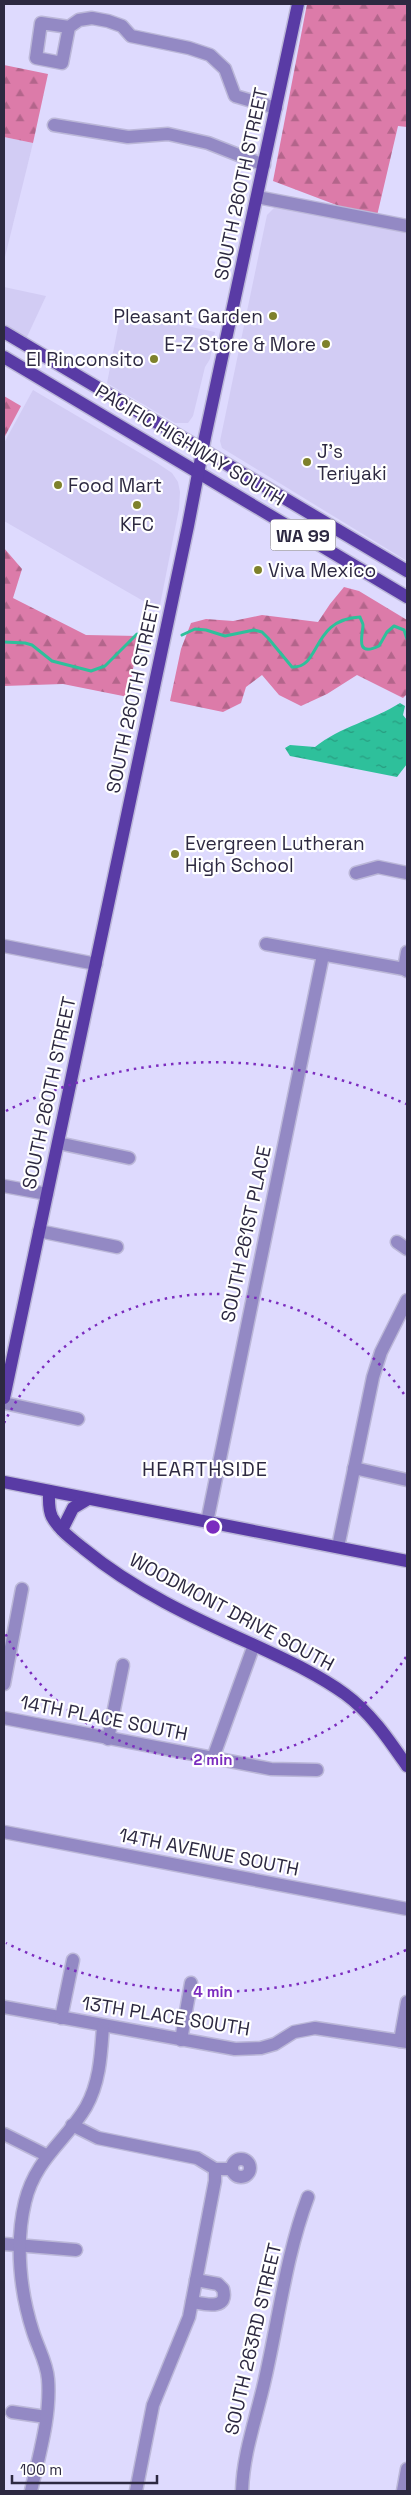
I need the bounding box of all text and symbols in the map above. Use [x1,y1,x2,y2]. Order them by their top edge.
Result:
street label: SOUTH 260TH STREET [208,85,274,283]
place label: Pleasant Garden [114,304,263,329]
marker: Pleasant Garden [267,310,279,322]
place label: E-Z Store & More [164,332,316,357]
marker: E-Z Store & More [320,338,332,350]
place label: El Rinconsito [26,347,144,372]
marker: El Rinconsito [148,353,160,365]
street label: PACIFIC HIGHWAY SOUTH [91,379,289,511]
place label: J's Teriyaki [317,439,387,486]
marker: J's Teriyaki [301,456,313,468]
place label: Food Mart [68,473,162,498]
marker: Food Mart [52,479,64,491]
marker: KFC [131,499,143,511]
place label: KFC [120,512,154,537]
road number: WA 99 [270,520,336,550]
place label: Viva Mexico [268,558,376,583]
marker: Viva Mexico [252,564,264,576]
street label: SOUTH 260TH STREET [100,598,166,796]
place label: Evergreen Lutheran High School [185,831,365,878]
marker: Evergreen Lutheran High School [169,848,181,860]
street label: SOUTH 260TH STREET [16,994,82,1192]
street label: SOUTH 261ST PLACE [215,1144,277,1324]
district label: HEARTHSIDE [142,1456,268,1482]
centre of rings [204,1518,222,1536]
street label: WOODMONT DRIVE SOUTH [125,1547,339,1677]
street label: 14TH PLACE SOUTH [18,1689,190,1747]
text: 2 min [194,1750,232,1769]
street label: 14TH AVENUE SOUTH [117,1822,301,1882]
text: 4 min [193,1982,233,2001]
street label: 13TH PLACE SOUTH [80,1990,252,2042]
street label: SOUTH 263RD STREET [219,2241,287,2437]
scale bar [12,2452,158,2484]
text: 100 m [20,2460,62,2479]

